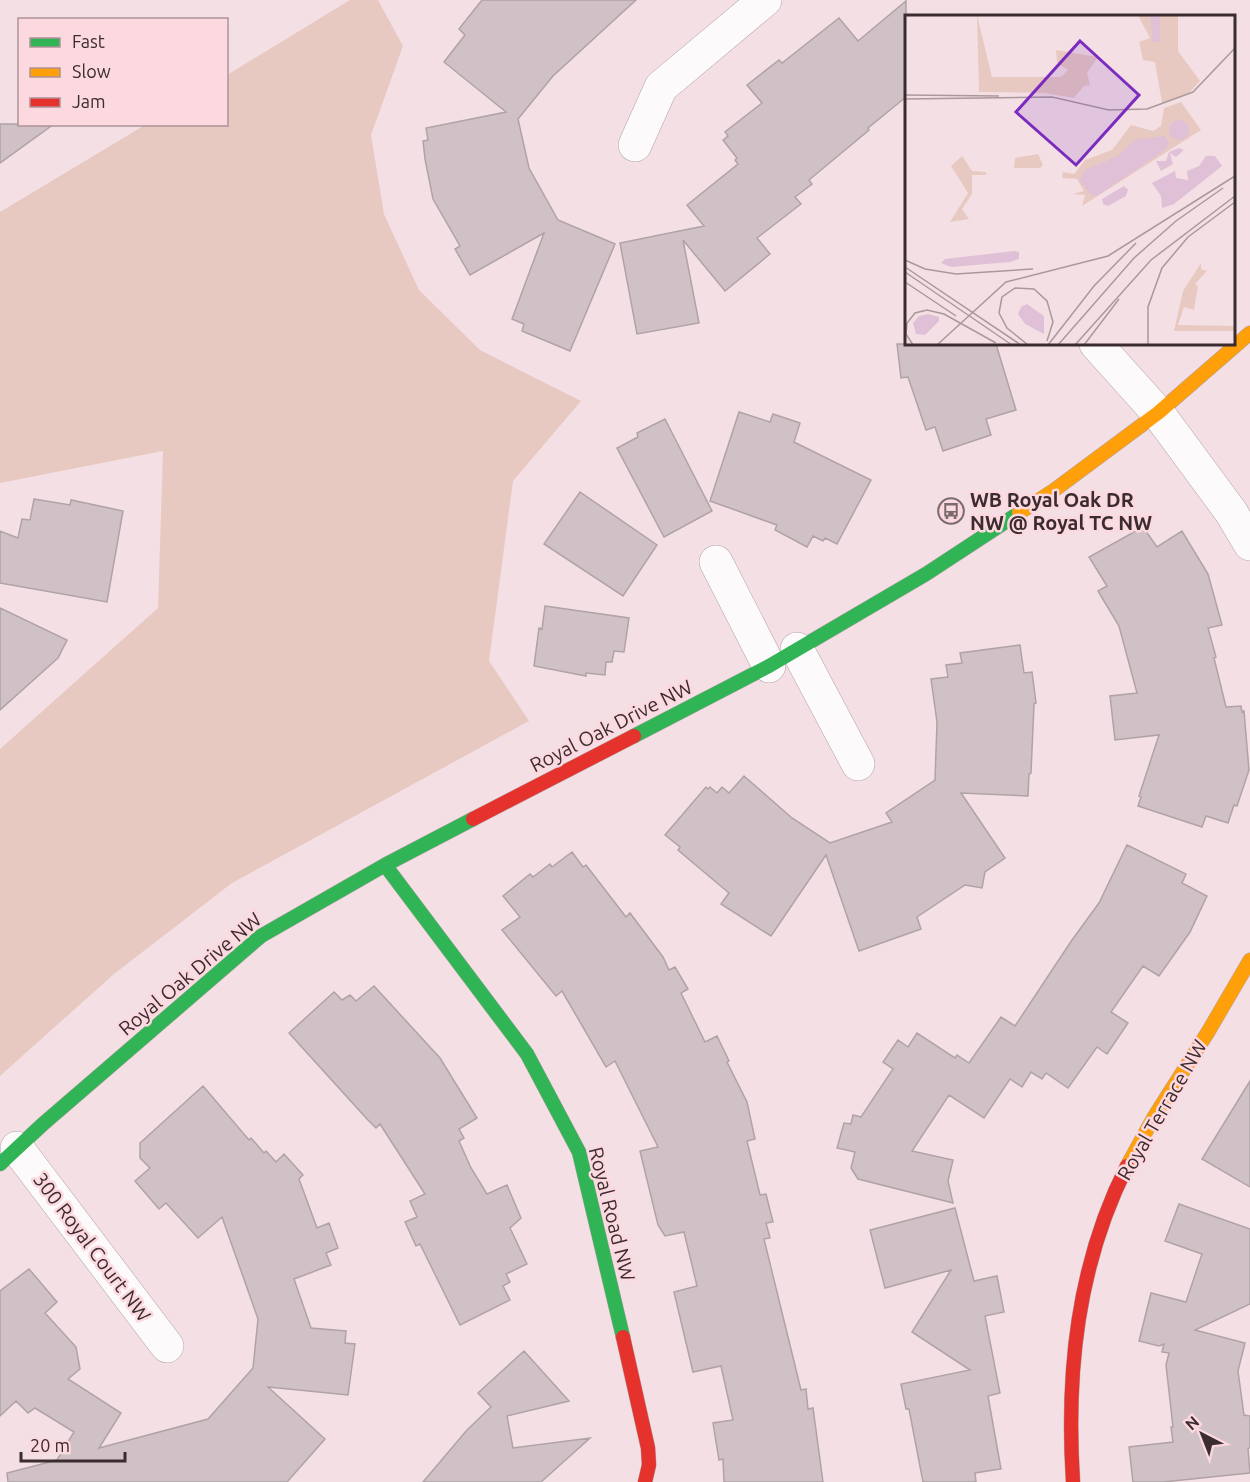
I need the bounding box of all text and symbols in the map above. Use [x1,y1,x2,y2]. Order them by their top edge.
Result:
inset map [905,15,1235,345]
legend [18,18,228,126]
text: Fast [72,31,105,51]
text: Slow [72,61,111,81]
text: Jam [72,91,106,111]
place label: WB Royal Oak DR NW @ Royal TC NW [970,488,1152,534]
bus stop icon: WB Royal Oak DR NW @ Royal TC NW [936,496,966,526]
street label: Royal Oak Drive NW [526,675,696,776]
street label: Royal Oak Drive NW [114,907,266,1040]
street label: Royal Terrace NW [1112,1036,1211,1184]
street label: Royal Road NW [585,1145,640,1283]
street label: 300 Royal Court NW [29,1168,156,1326]
north arrow [1172,1404,1232,1464]
text: N [1182,1412,1202,1434]
scale bar [21,1425,124,1463]
text: 20 m [30,1435,70,1455]

